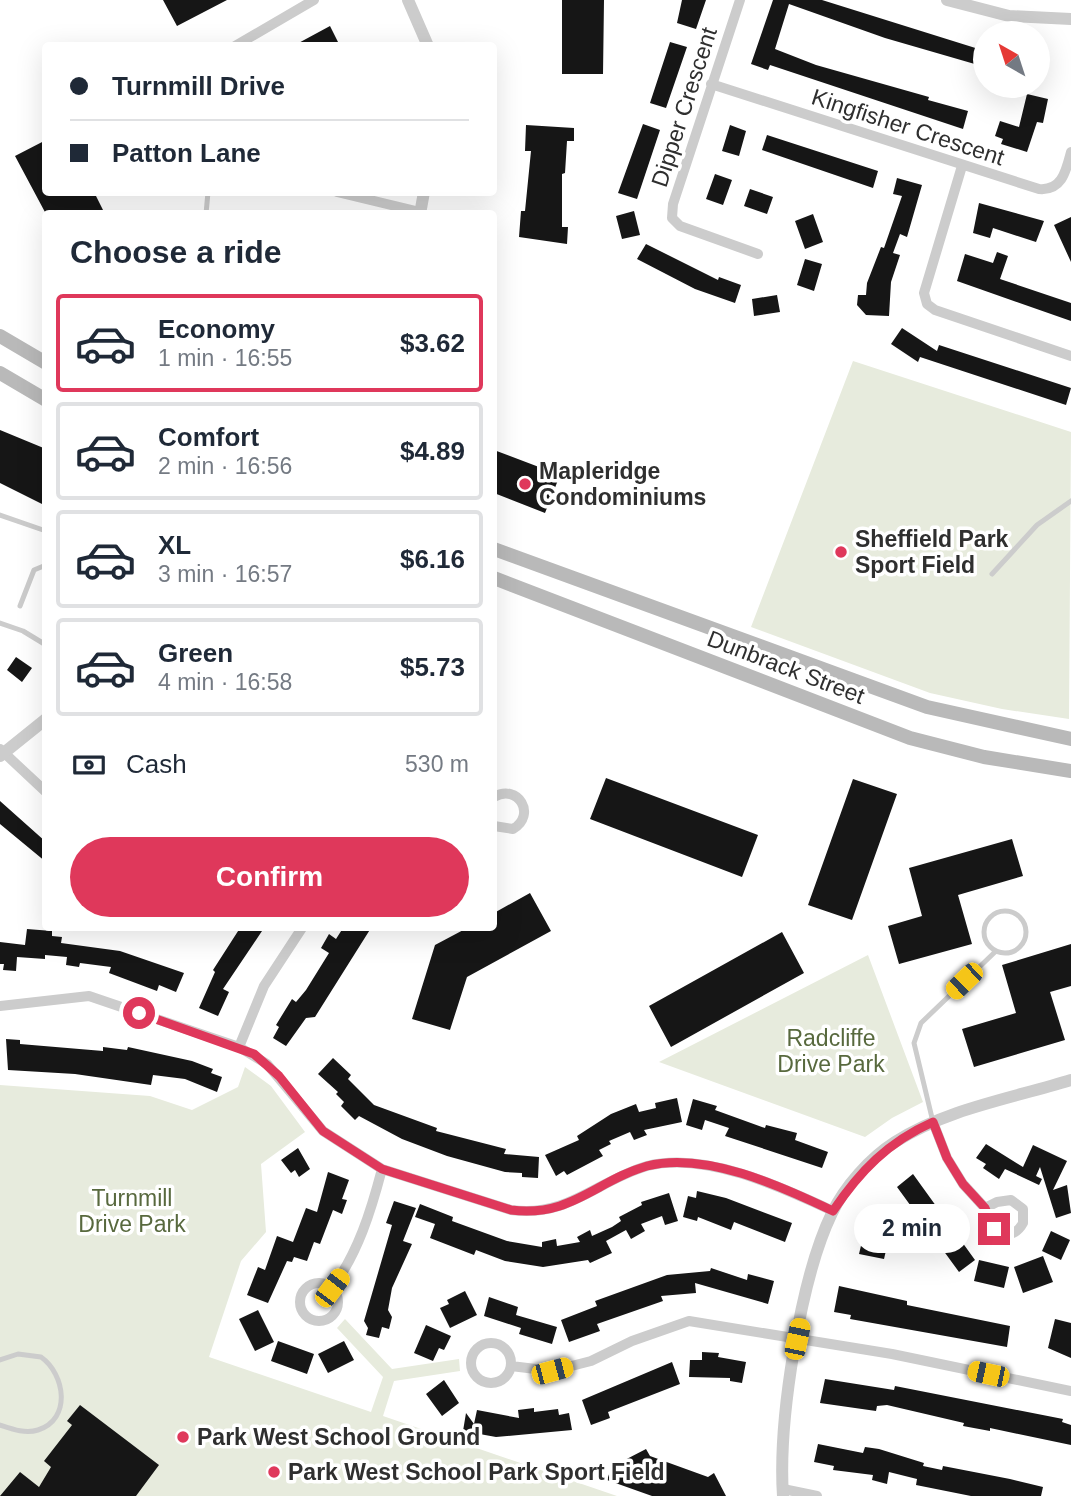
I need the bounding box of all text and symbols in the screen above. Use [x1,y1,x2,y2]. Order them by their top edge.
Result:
north arrow [973,21,1050,98]
map controls [973,21,1050,98]
street label: Dipper Crescent [646,23,722,190]
text: Turnmill Drive [112,71,285,101]
street label: Kingfisher Crescent [809,84,1008,171]
text: Patton Lane [112,138,261,168]
text: Choose a ride [70,234,282,270]
icon: car [74,312,137,375]
text: Economy [158,314,275,344]
text: $3.62 [400,328,465,358]
text: 1 min · 16:55 [158,345,292,371]
icon: car [74,420,137,483]
text: Comfort [158,422,259,452]
text: $4.89 [400,436,465,466]
text: 2 min · 16:56 [158,453,292,479]
place label: Mapleridge Condominiums [539,458,706,510]
marker: Mapleridge Condominiums [517,476,533,492]
place label: Sheffield Park Sport Field [855,526,1009,578]
icon: car [74,528,137,591]
text: XL [158,530,191,560]
text: $6.16 [400,544,465,574]
marker: Sheffield Park Sport Field [833,544,849,560]
text: 3 min · 16:57 [158,561,292,587]
street label: Dunbrack Street [704,625,869,709]
icon: car [74,636,137,699]
text: Green [158,638,233,668]
text: $5.73 [400,652,465,682]
text: 4 min · 16:58 [158,669,292,695]
icon: cash [70,746,108,784]
text: Cash [126,749,187,779]
text: 530 m [405,751,469,777]
button: Confirm [70,837,469,917]
car [942,959,987,1003]
route start [123,997,155,1029]
park label: Radcliffe Drive Park [777,1025,885,1077]
park label: Turnmill Drive Park [78,1185,186,1237]
callout: 2 min [854,1204,970,1254]
route end [978,1213,1010,1245]
text: 2 min [882,1215,942,1241]
car [311,1265,354,1311]
car [783,1316,812,1362]
car [529,1355,576,1387]
car [966,1359,1011,1389]
place label: Park West School Ground [197,1424,480,1450]
marker: Park West School Ground [175,1429,191,1445]
place label: Park West School Park Sport Field [288,1459,665,1485]
marker: Park West School Park Sport Field [266,1464,282,1480]

